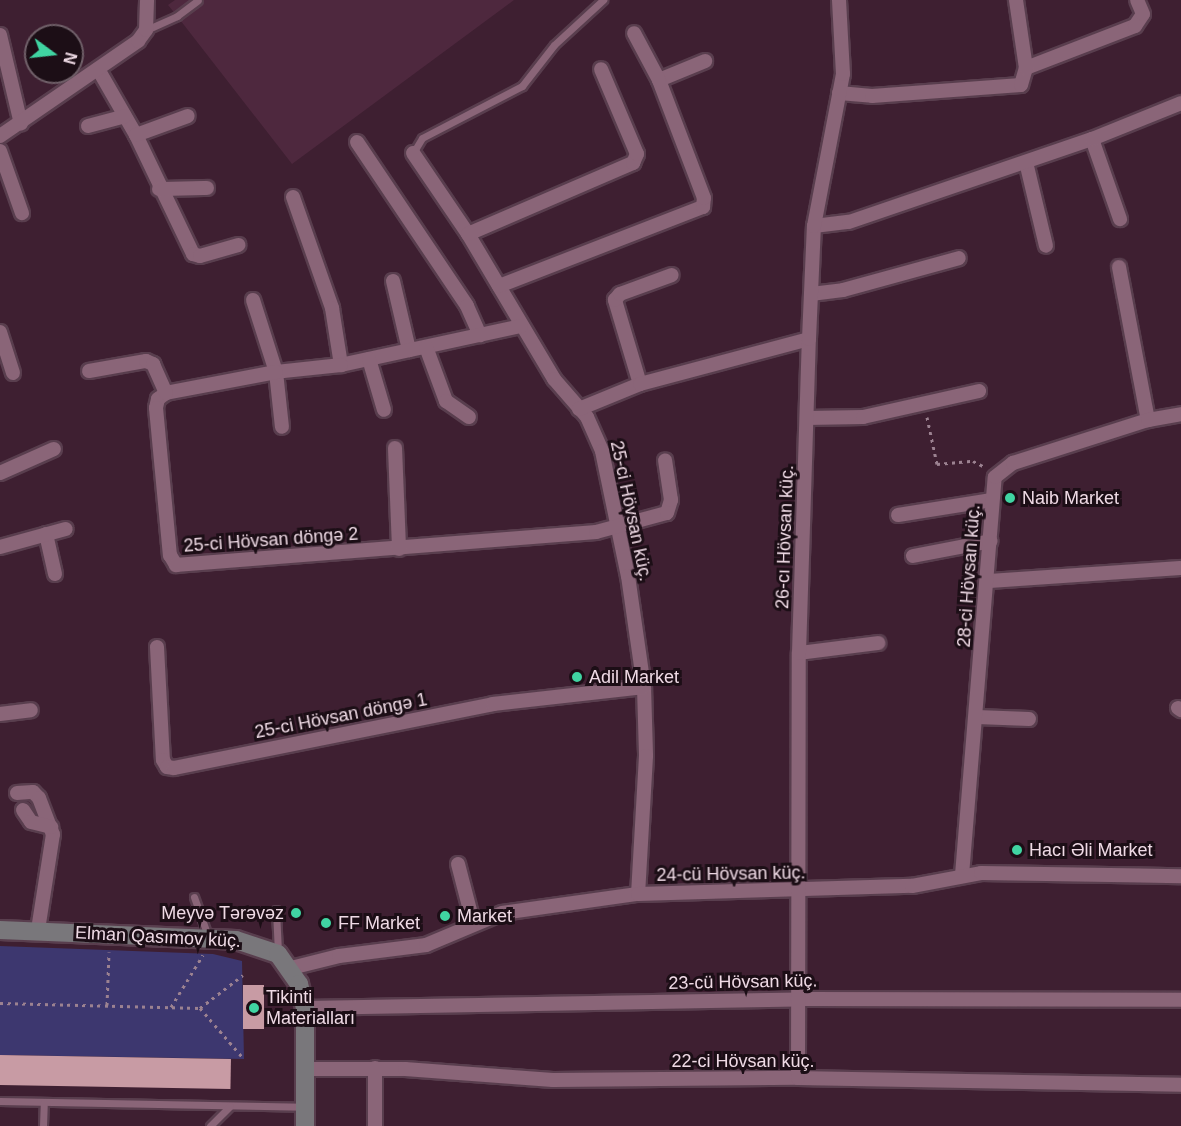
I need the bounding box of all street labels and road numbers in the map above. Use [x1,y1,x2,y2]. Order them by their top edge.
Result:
street label: 25-ci Hövsan küç. [606,439,656,583]
street label: 26-cı Hövsan küç. [772,465,798,609]
street label: 28-ci Hövsan küç. [953,504,985,648]
street label: 25-ci Hövsan döngə 2 [183,523,359,557]
street label: 25-ci Hövsan döngə 1 [253,689,429,743]
street label: 24-cü Hövsan küç. [656,862,806,886]
street label: Elman Qasımov küç. [75,922,241,952]
street label: 23-cü Hövsan küç. [668,970,818,994]
street label: 22-ci Hövsan küç. [671,1050,815,1072]

